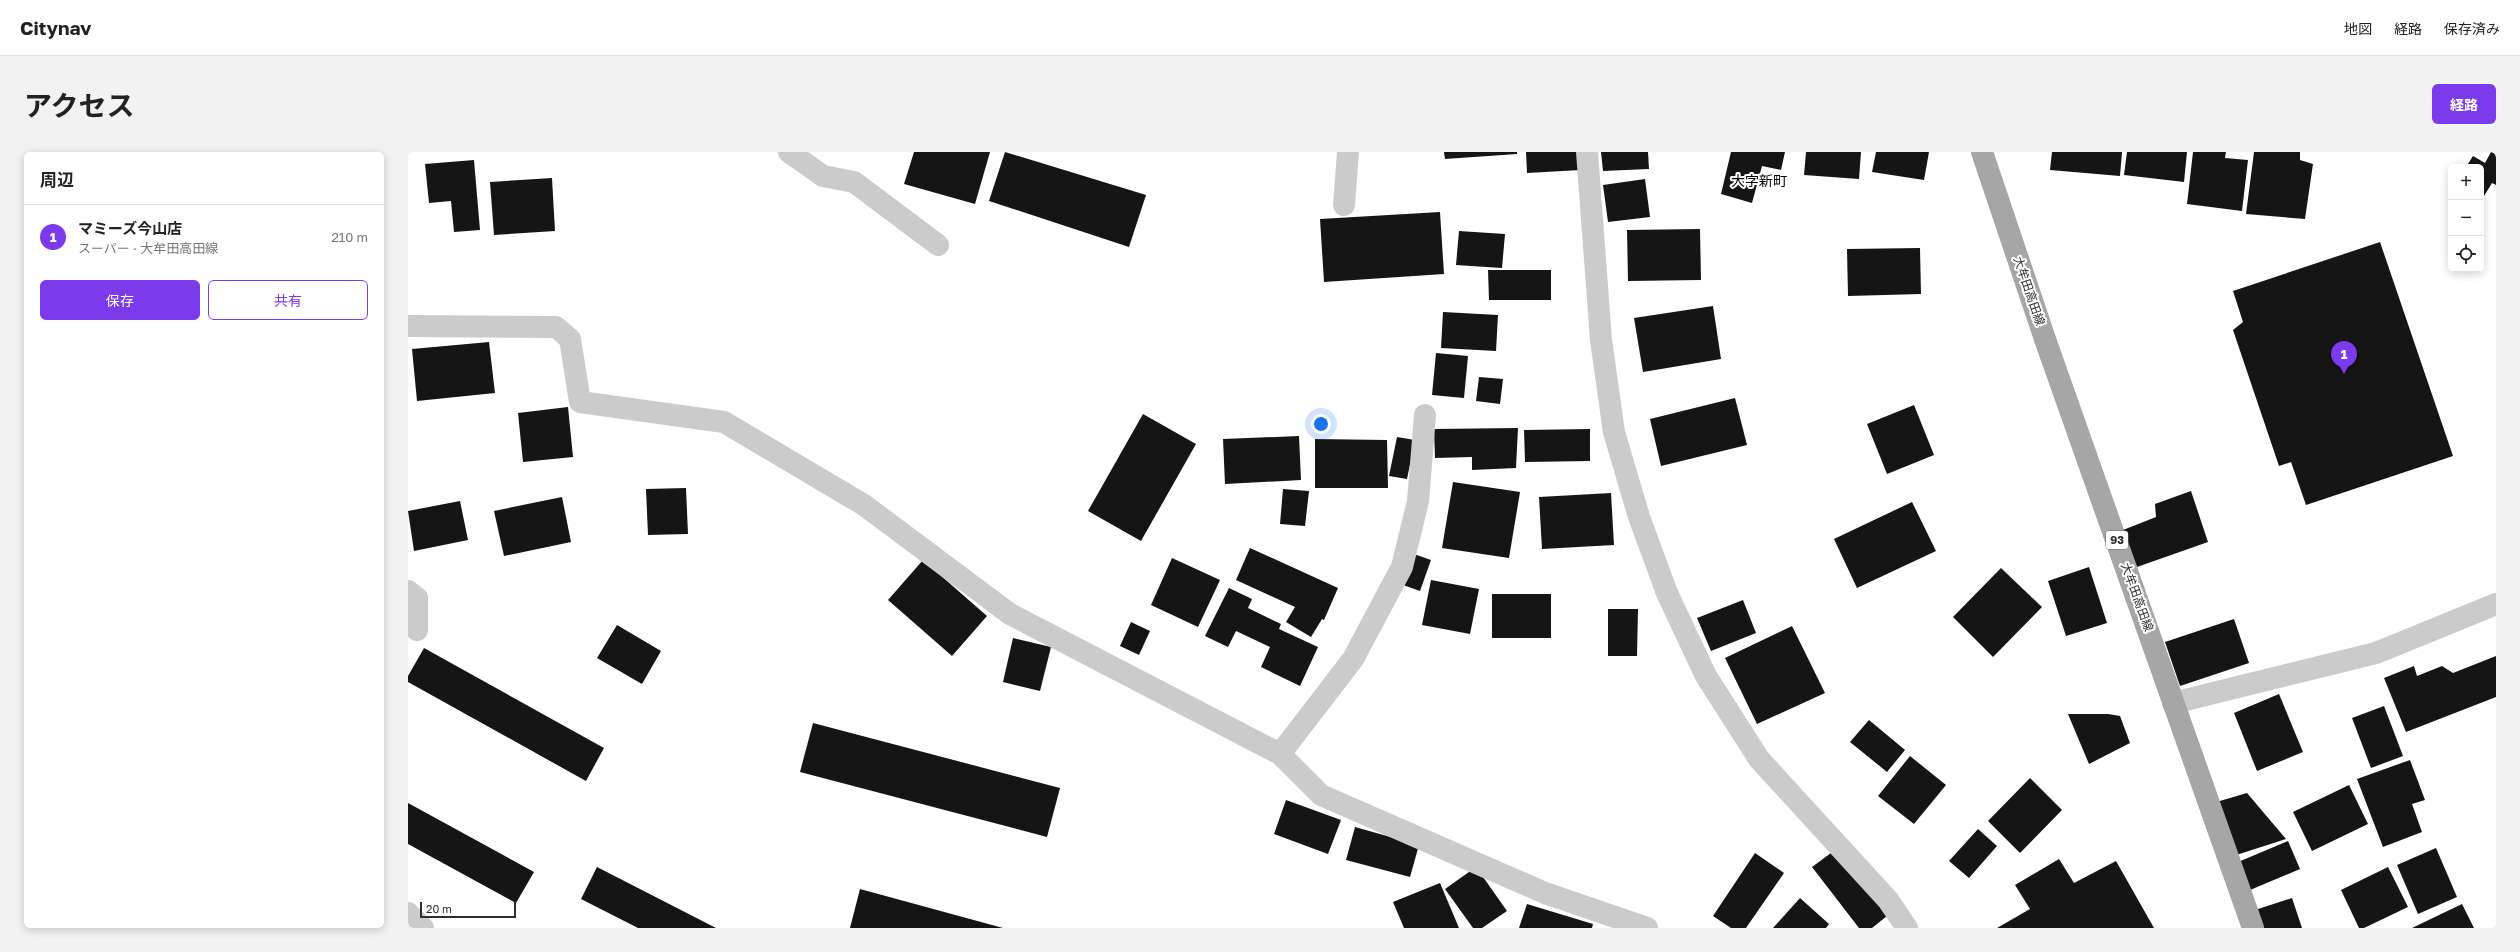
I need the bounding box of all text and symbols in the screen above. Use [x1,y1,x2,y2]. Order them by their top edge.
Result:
text: Citynav [20,16,92,39]
text: 地図 [2344,20,2372,37]
text: 経路 [2394,20,2422,37]
text: 保存済み [2444,20,2500,37]
button: 経路 [2432,84,2496,124]
text: アクセス [24,89,135,122]
map controls [2448,164,2484,272]
button: + [2448,164,2484,200]
text: 周辺 [40,169,74,190]
district label: 大字新町 [1731,172,1787,189]
button: − [2448,200,2484,236]
text: マミーズ今山店 [78,219,182,237]
text: 1 [50,229,56,245]
text: 210 m [331,229,368,245]
button: locate [2448,236,2484,272]
text: スーパー · 大牟田高田線 [78,240,218,256]
street label: 大牟田高田線 [2011,254,2048,327]
button: 保存 [40,280,200,320]
button: 共有 [208,280,368,320]
pin: 1 [2331,341,2357,374]
your location [1311,414,1331,434]
road number: 93 [2106,531,2128,549]
street label: 大牟田高田線 [2118,560,2157,633]
scale bar [420,900,516,919]
text: 20 m [426,902,452,915]

